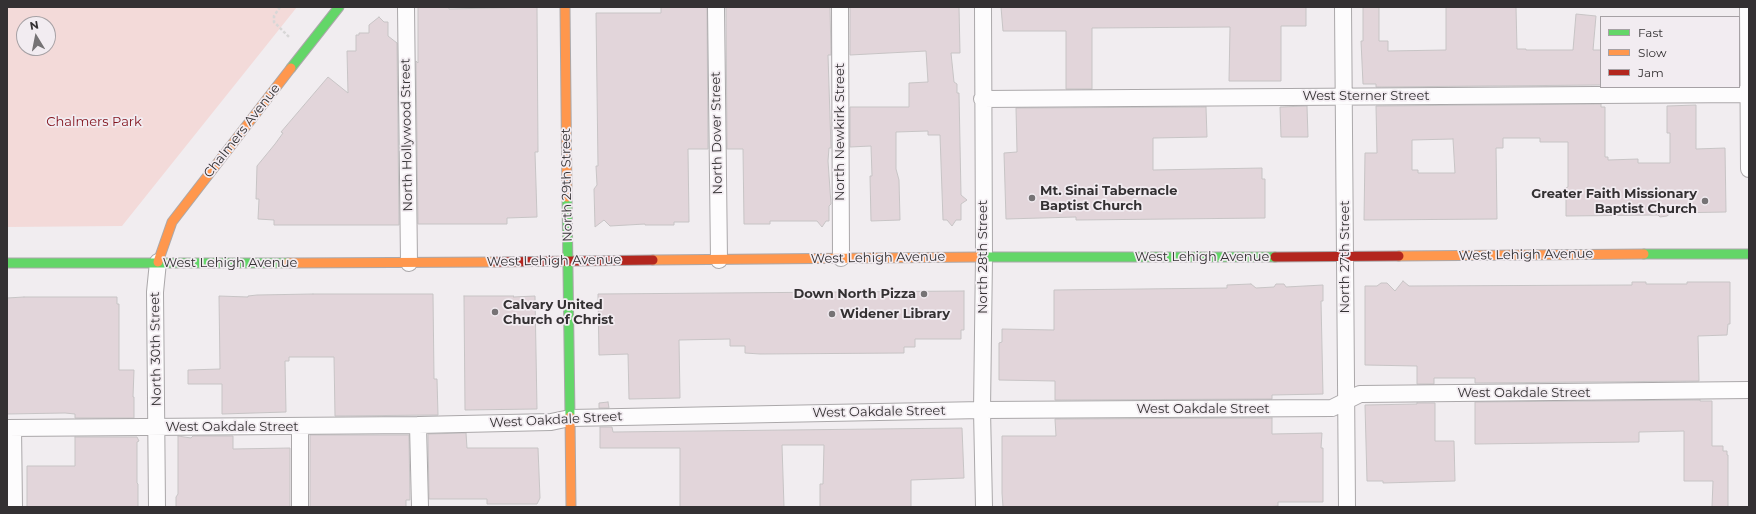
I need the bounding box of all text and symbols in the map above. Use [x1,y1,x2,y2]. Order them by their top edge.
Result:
north arrow [16,16,56,56]
legend [1600,16,1740,88]
text: N [28,18,40,33]
text: Fast [1638,25,1663,40]
text: Slow [1638,45,1667,60]
street label: North Hollywood Street [398,58,416,212]
street label: North Newkirk Street [832,63,848,201]
text: Jam [1638,65,1664,80]
street label: North Dover Street [708,71,726,195]
street label: Chalmers Avenue [201,81,283,181]
street label: West Sterner Street [1302,88,1430,104]
park label: Chalmers Park [46,114,142,130]
street label: North 29th Street [558,128,576,242]
place label: Mt. Sinai Tabernacle Baptist Church [1040,183,1177,214]
place label: Greater Faith Missionary Baptist Church [1531,186,1697,217]
marker: Mt. Sinai Tabernacle Baptist Church [1027,193,1037,203]
marker: Greater Faith Missionary Baptist Church [1700,196,1710,206]
street label: North 28th Street [975,200,991,314]
street label: North 27th Street [1337,200,1353,314]
street label: West Lehigh Avenue [1459,246,1593,264]
street label: West Lehigh Avenue [811,249,945,267]
street label: West Lehigh Avenue [1135,249,1269,265]
street label: West Lehigh Avenue [487,252,621,270]
street label: West Lehigh Avenue [163,255,297,271]
place label: Down North Pizza [793,286,916,302]
marker: Down North Pizza [919,289,929,299]
street label: North 30th Street [147,292,165,406]
place label: Calvary United Church of Christ [503,297,614,328]
place label: Widener Library [840,306,950,322]
marker: Calvary United Church of Christ [490,307,500,317]
marker: Widener Library [827,309,837,319]
street label: West Oakdale Street [1457,385,1591,401]
street label: West Oakdale Street [1136,401,1270,417]
street label: West Oakdale Street [812,403,946,421]
street label: West Oakdale Street [489,409,623,431]
street label: West Oakdale Street [165,419,299,435]

